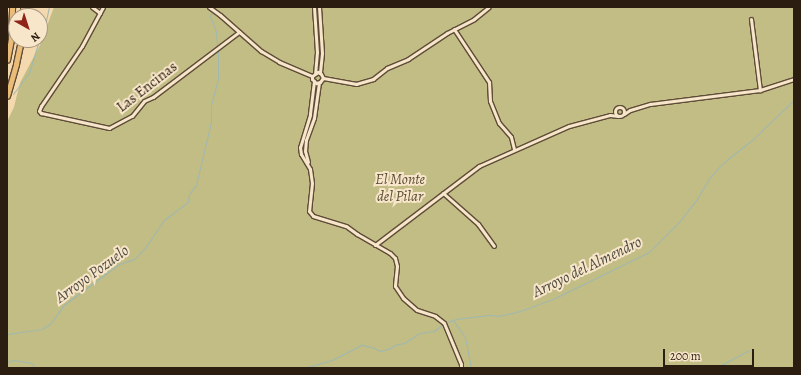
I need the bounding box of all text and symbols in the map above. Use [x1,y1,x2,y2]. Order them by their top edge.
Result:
north arrow [8,8,48,48]
text: N [27,29,43,45]
street label: Las Encinas [113,58,181,116]
park label: El Monte del Pilar [375,170,425,205]
water label: Arroyo del Almendro [529,232,645,302]
water label: Arroyo Pozuelo [51,241,133,307]
scale bar [665,341,756,367]
text: 200 m [670,348,701,364]

